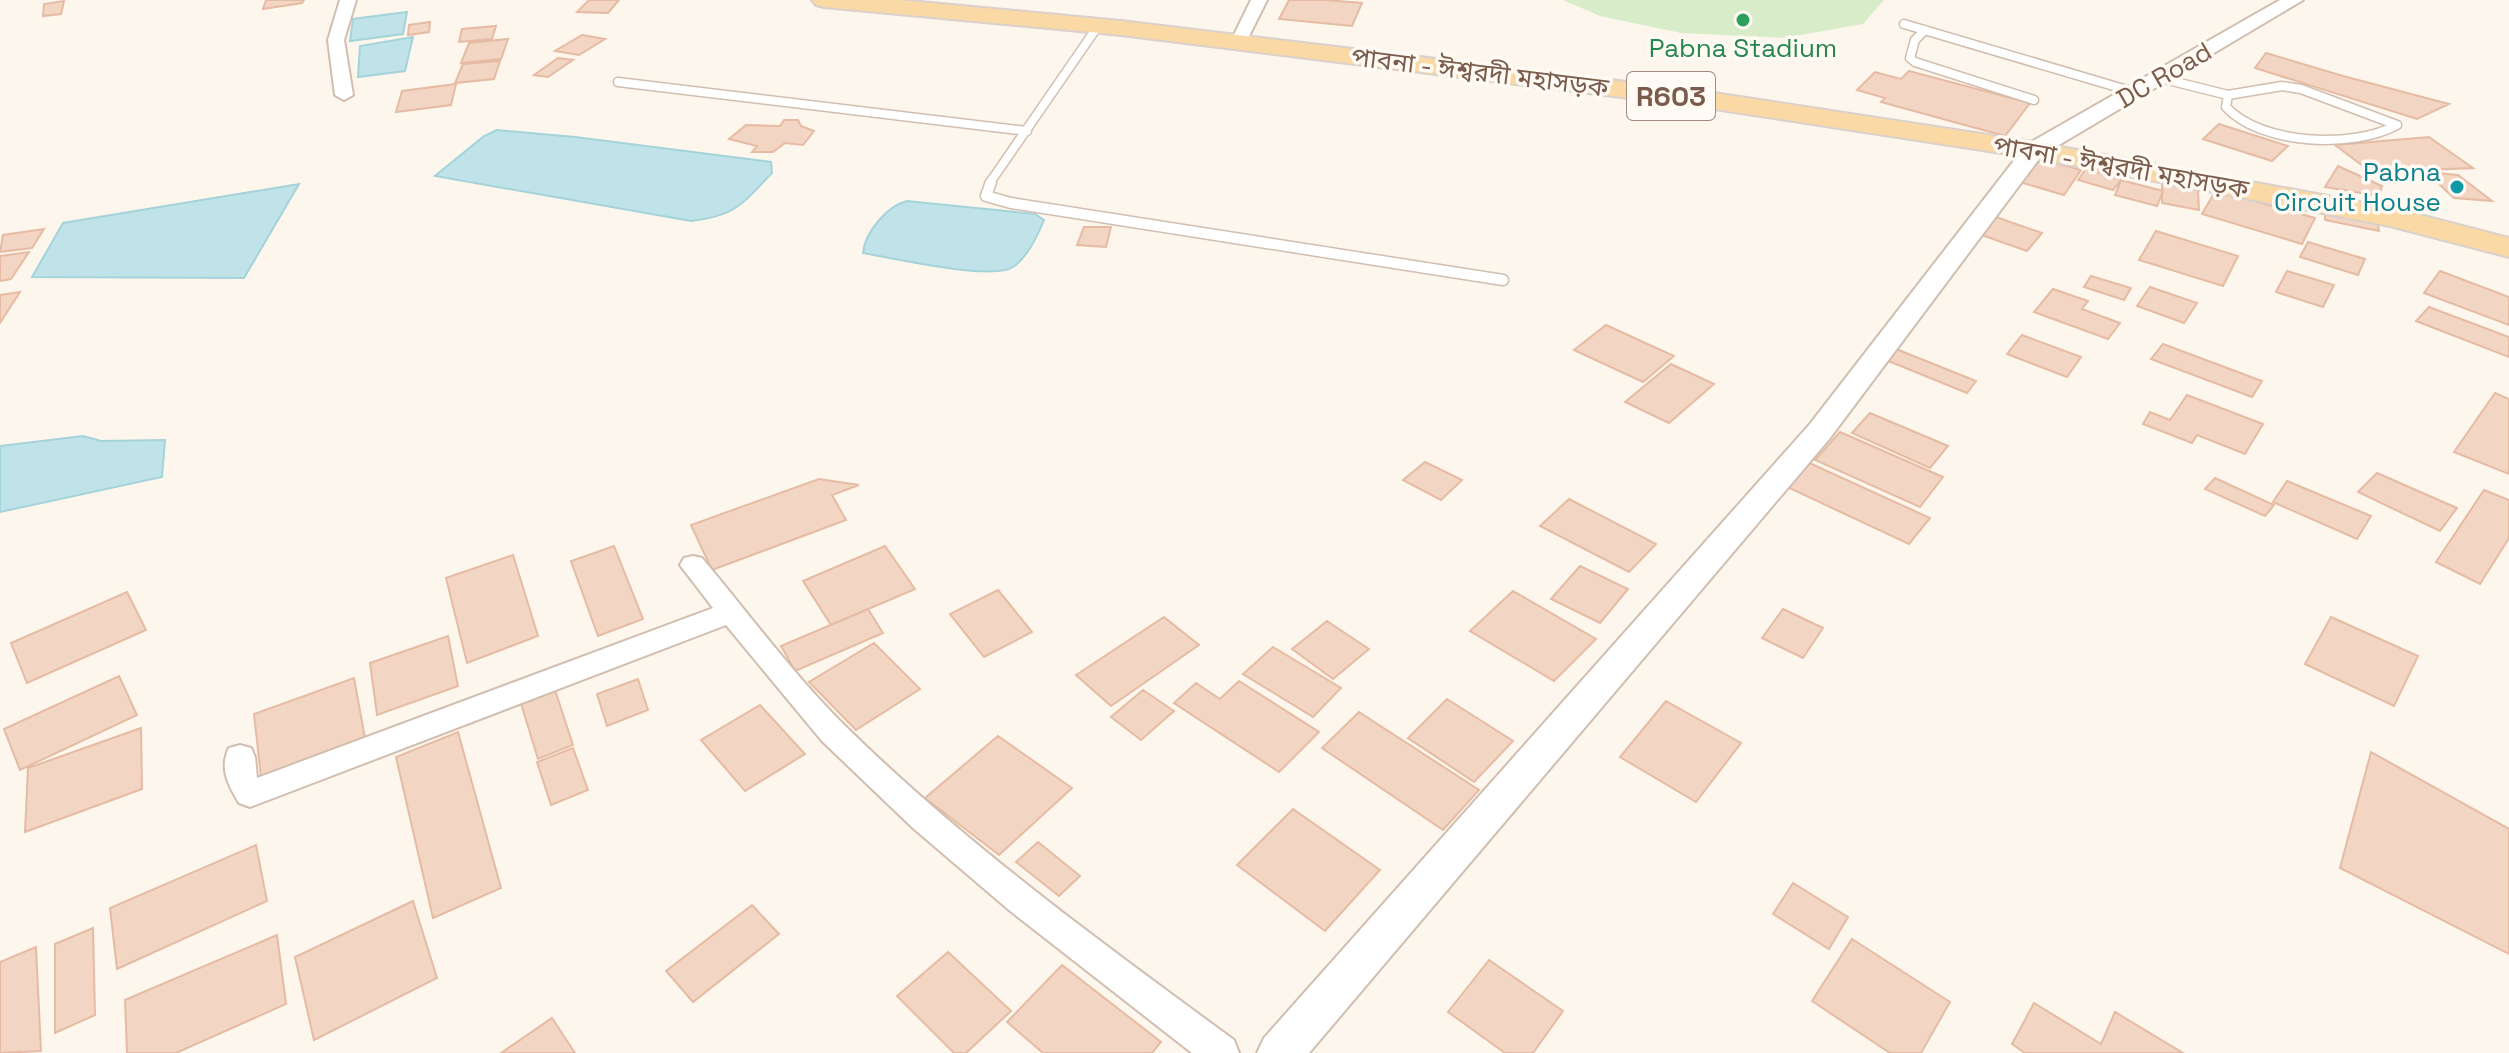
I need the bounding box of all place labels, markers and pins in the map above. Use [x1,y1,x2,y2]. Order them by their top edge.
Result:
marker: Pabna Stadium [1734,11,1752,29]
place label: Pabna Stadium [1649,31,1837,65]
place label: Pabna Circuit House [2274,155,2441,219]
marker: Pabna Circuit House [2448,178,2466,196]

